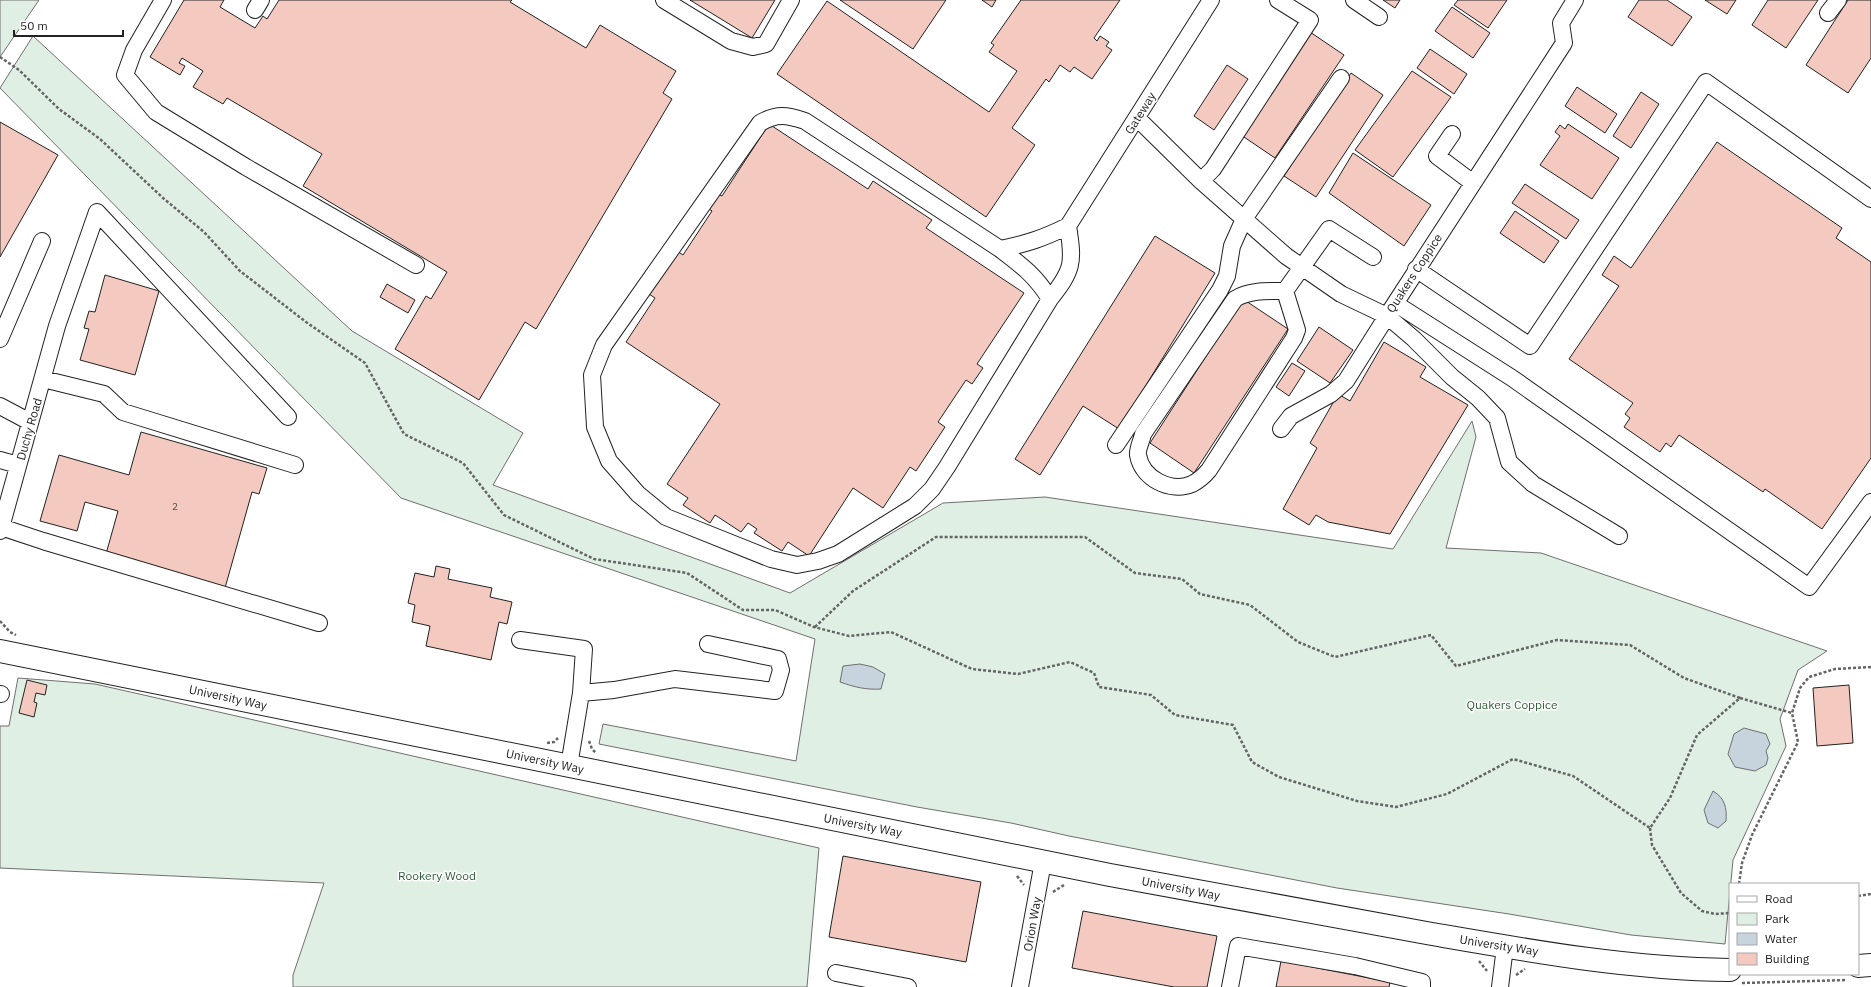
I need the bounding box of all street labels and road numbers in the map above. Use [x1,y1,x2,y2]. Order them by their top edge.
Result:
street label: Gateway [1121,89,1159,137]
street label: Quakers Coppice [1383,230,1445,315]
street label: Duchy Road [13,396,45,462]
street label: University Way [188,681,268,713]
street label: University Way [505,745,585,777]
street label: University Way [823,810,903,840]
street label: University Way [1141,873,1221,903]
street label: Orion Way [1020,896,1044,952]
street label: University Way [1459,931,1539,959]

